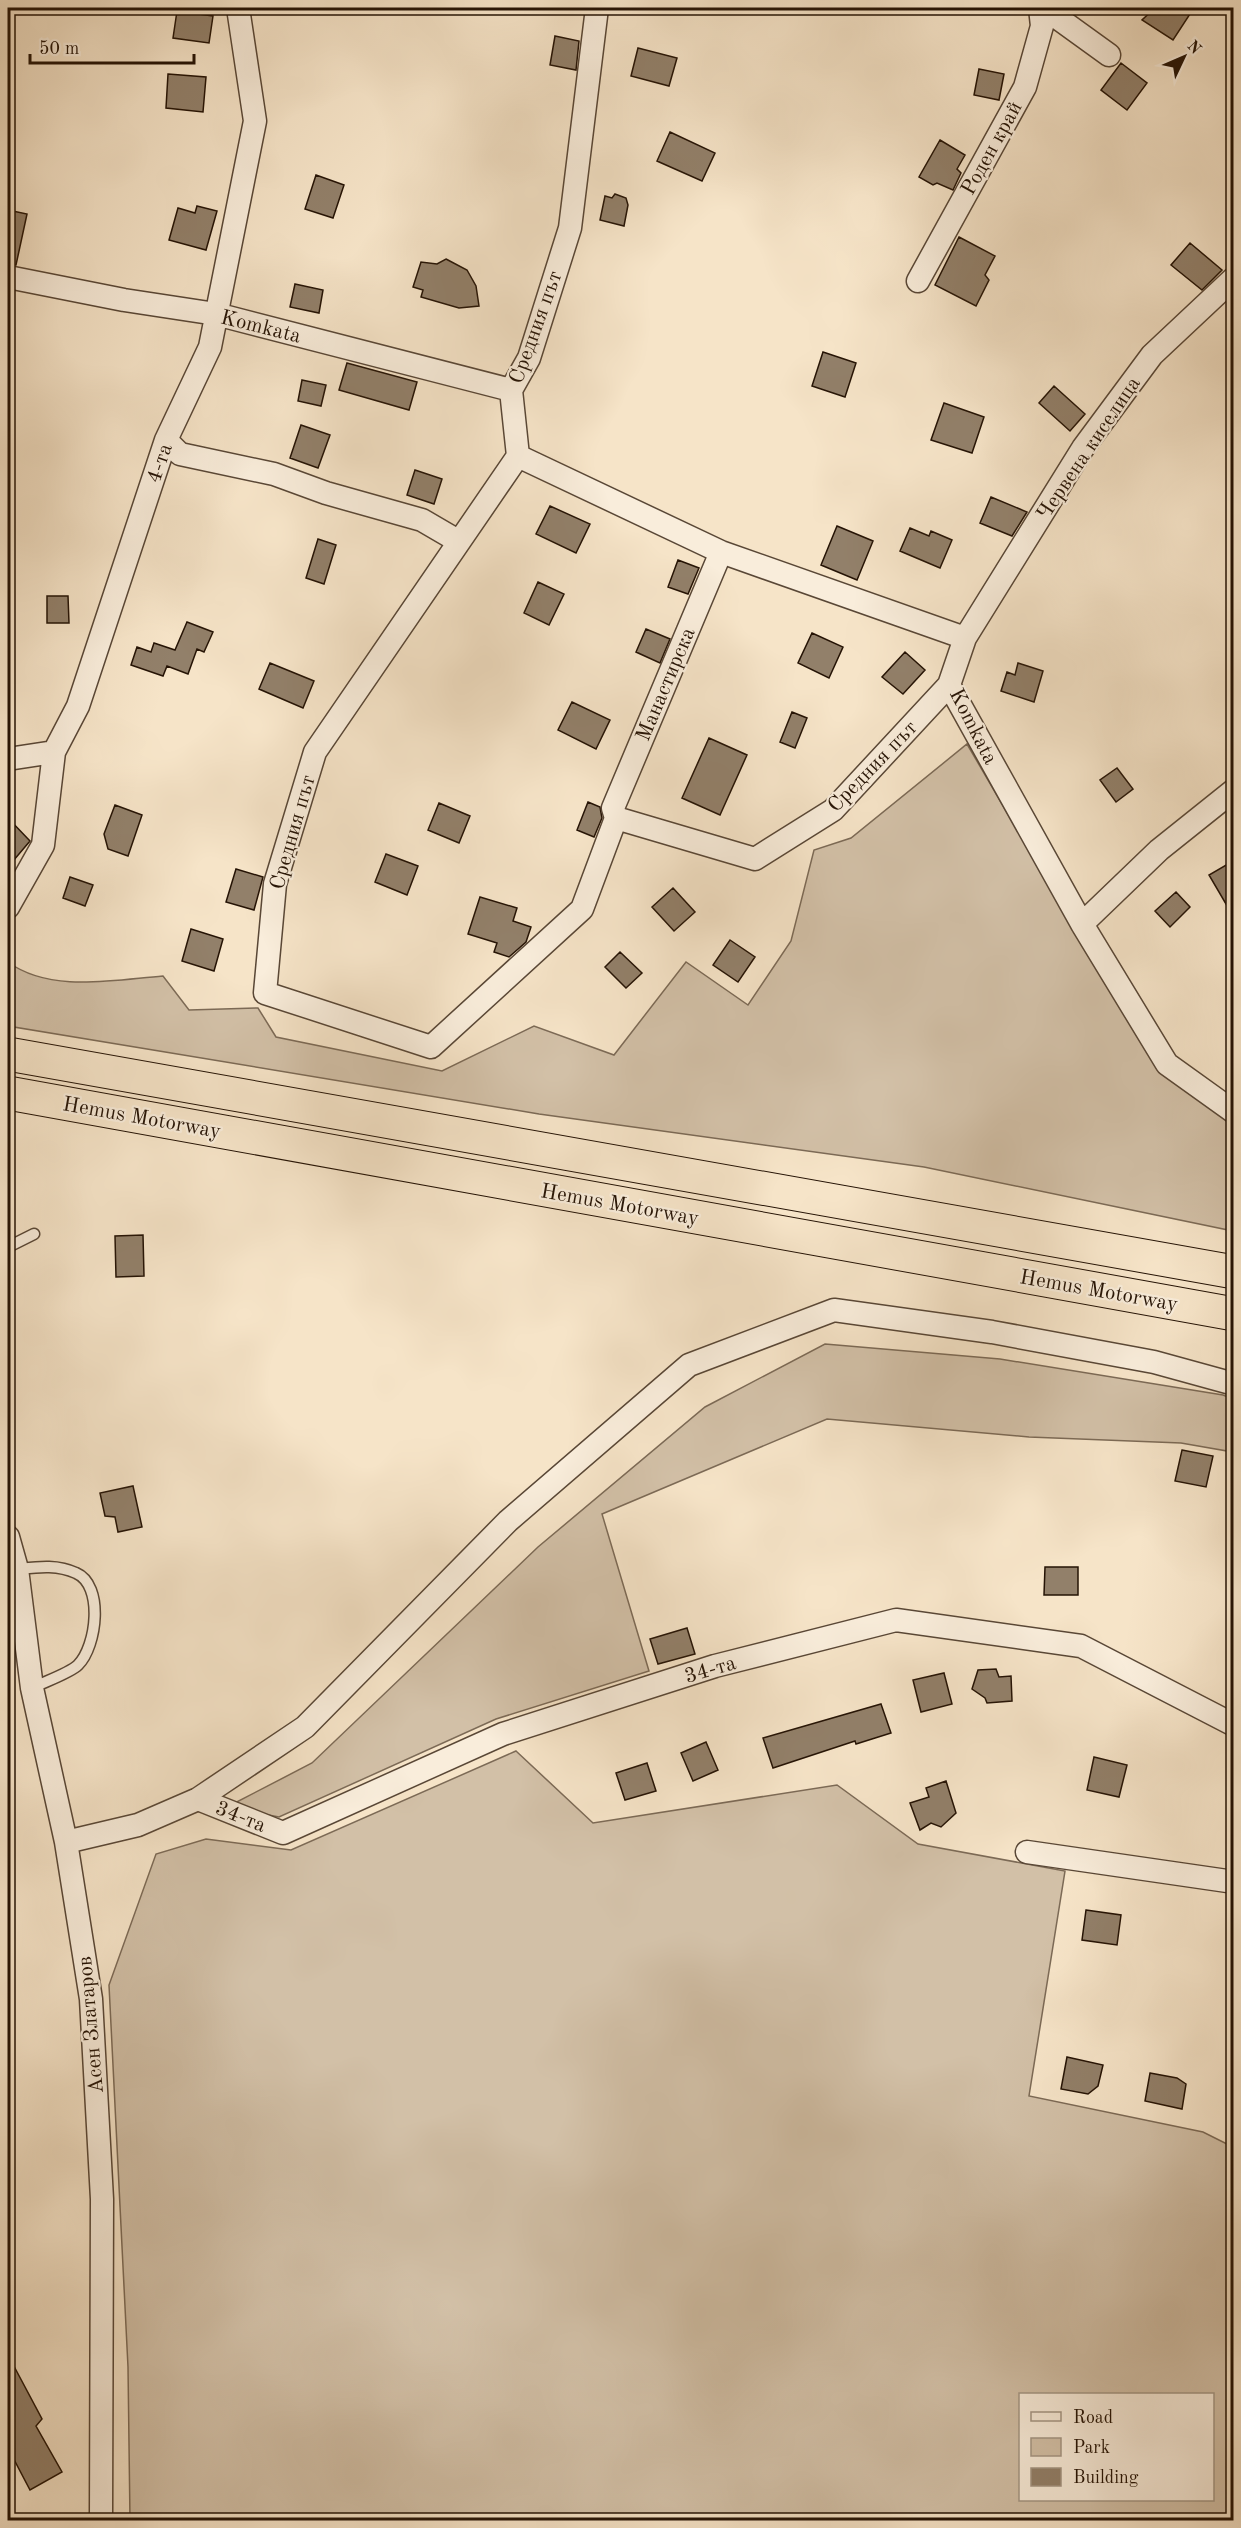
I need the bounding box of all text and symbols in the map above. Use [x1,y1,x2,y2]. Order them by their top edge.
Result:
scale bar [30,27,194,65]
north arrow [1154,27,1214,87]
text: N [1183,38,1204,58]
text: 50 m [39,40,79,58]
street label: Роден край [958,98,1027,199]
street label: Средния път [506,268,567,387]
street label: Komkata [218,307,303,348]
street label: Червена киселица [1034,373,1145,524]
street label: 4-та [144,441,177,486]
street label: Манастирска [633,625,700,744]
street label: Komkata [945,685,1001,768]
street label: Средния път [824,717,922,817]
street label: Средния път [267,773,320,892]
street label: Hemus Motorway [61,1094,222,1143]
street label: Hemus Motorway [539,1181,700,1230]
street label: Hemus Motorway [1018,1267,1179,1316]
street label: 34-та [682,1653,739,1688]
street label: 34-та [212,1798,269,1837]
street label: Асен Златаров [75,1955,108,2095]
legend [1019,2393,1214,2501]
text: Road [1073,2409,1113,2427]
text: Park [1073,2439,1110,2457]
text: Building [1073,2469,1139,2487]

